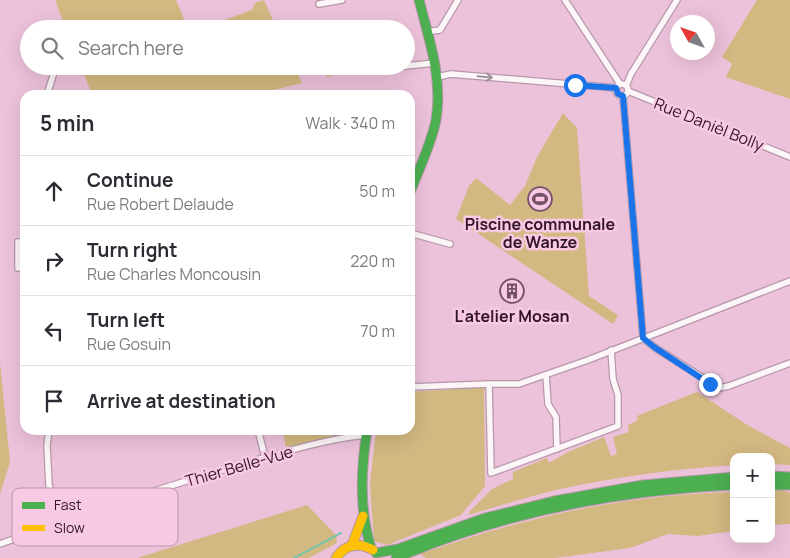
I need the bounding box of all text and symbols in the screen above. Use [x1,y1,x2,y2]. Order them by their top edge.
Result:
north arrow [670,15,715,60]
search box [20,20,415,75]
icon: search [38,34,66,62]
text: Search here [78,35,184,61]
one-way arrow [477,72,493,81]
route start [564,74,587,97]
street label: Rue Danièl Bolly [651,92,768,156]
text: 5 min [40,109,94,137]
text: Walk · 340 m [305,112,395,134]
text: Continue [87,167,173,193]
icon: ahead [40,177,68,205]
text: 50 m [359,180,395,202]
sports icon: Piscine communale de Wanze [527,186,553,212]
text: Rue Robert Delaude [87,193,234,215]
place label: Piscine communale de Wanze [465,213,616,253]
text: Turn right [87,237,177,263]
icon: right [40,247,68,275]
text: 220 m [350,250,395,272]
text: Rue Charles Moncousin [87,263,261,285]
building icon: L'atelier Mosan [499,278,525,304]
place label: L'atelier Mosan [454,305,570,327]
text: Turn left [87,307,165,333]
icon: left [40,317,68,345]
text: 70 m [360,320,395,342]
text: Rue Gosuin [87,333,171,355]
route end [699,373,722,396]
icon: arrive [40,387,68,415]
text: Arrive at destination [87,388,276,414]
street label: Thier Belle-Vue [183,440,295,492]
map controls [730,453,775,543]
button: + [730,453,775,498]
legend [12,488,178,546]
text: Fast [54,495,82,514]
button: − [730,498,775,543]
text: Slow [54,518,85,537]

